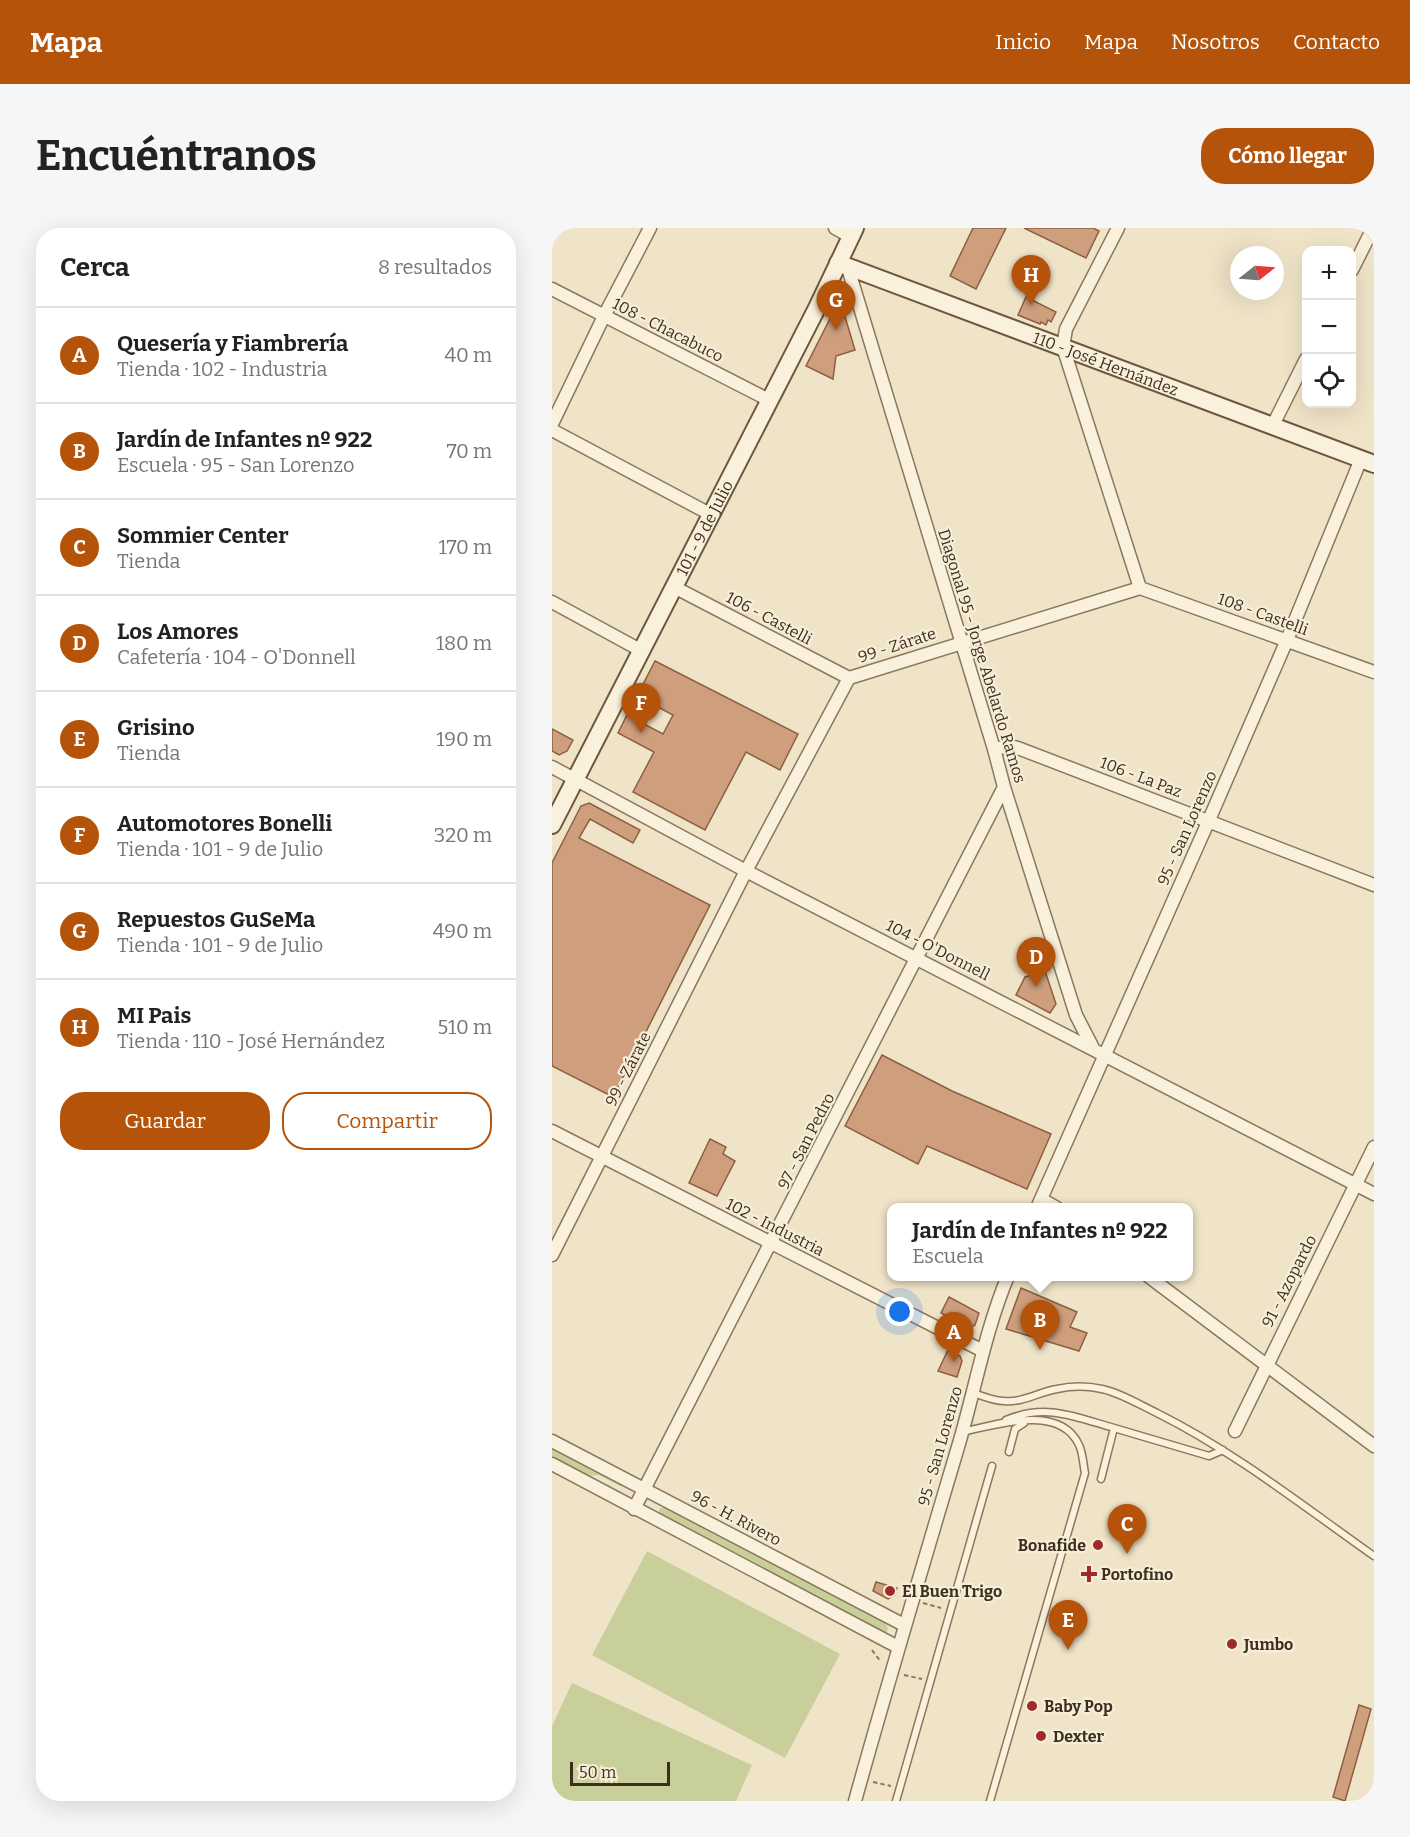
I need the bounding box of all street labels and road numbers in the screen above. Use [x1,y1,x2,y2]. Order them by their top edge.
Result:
street label: 108 - Chacabuco [610,294,726,366]
street label: 110 - José Hernández [1030,327,1182,399]
street label: 101 - 9 de Julio [672,477,737,579]
street label: Diagonal 95 - Jorge Abelardo Ramos [934,527,1030,785]
street label: 106 - Castelli [723,587,815,649]
street label: 108 - Castelli [1215,589,1311,639]
street label: 99 - Zárate [856,623,938,667]
street label: 106 - La Paz [1097,753,1185,801]
street label: 95 - San Lorenzo [1153,768,1221,888]
street label: 104 - O'Donnell [883,916,993,985]
street label: 99 - Zárate [601,1029,655,1109]
street label: 97 - San Pedro [774,1090,838,1192]
street label: 102 - Industria [723,1194,828,1260]
street label: 91 - Azopardo [1258,1232,1320,1330]
street label: 95 - San Lorenzo [914,1384,966,1508]
street label: 96 - H. Rivero [688,1486,784,1550]

